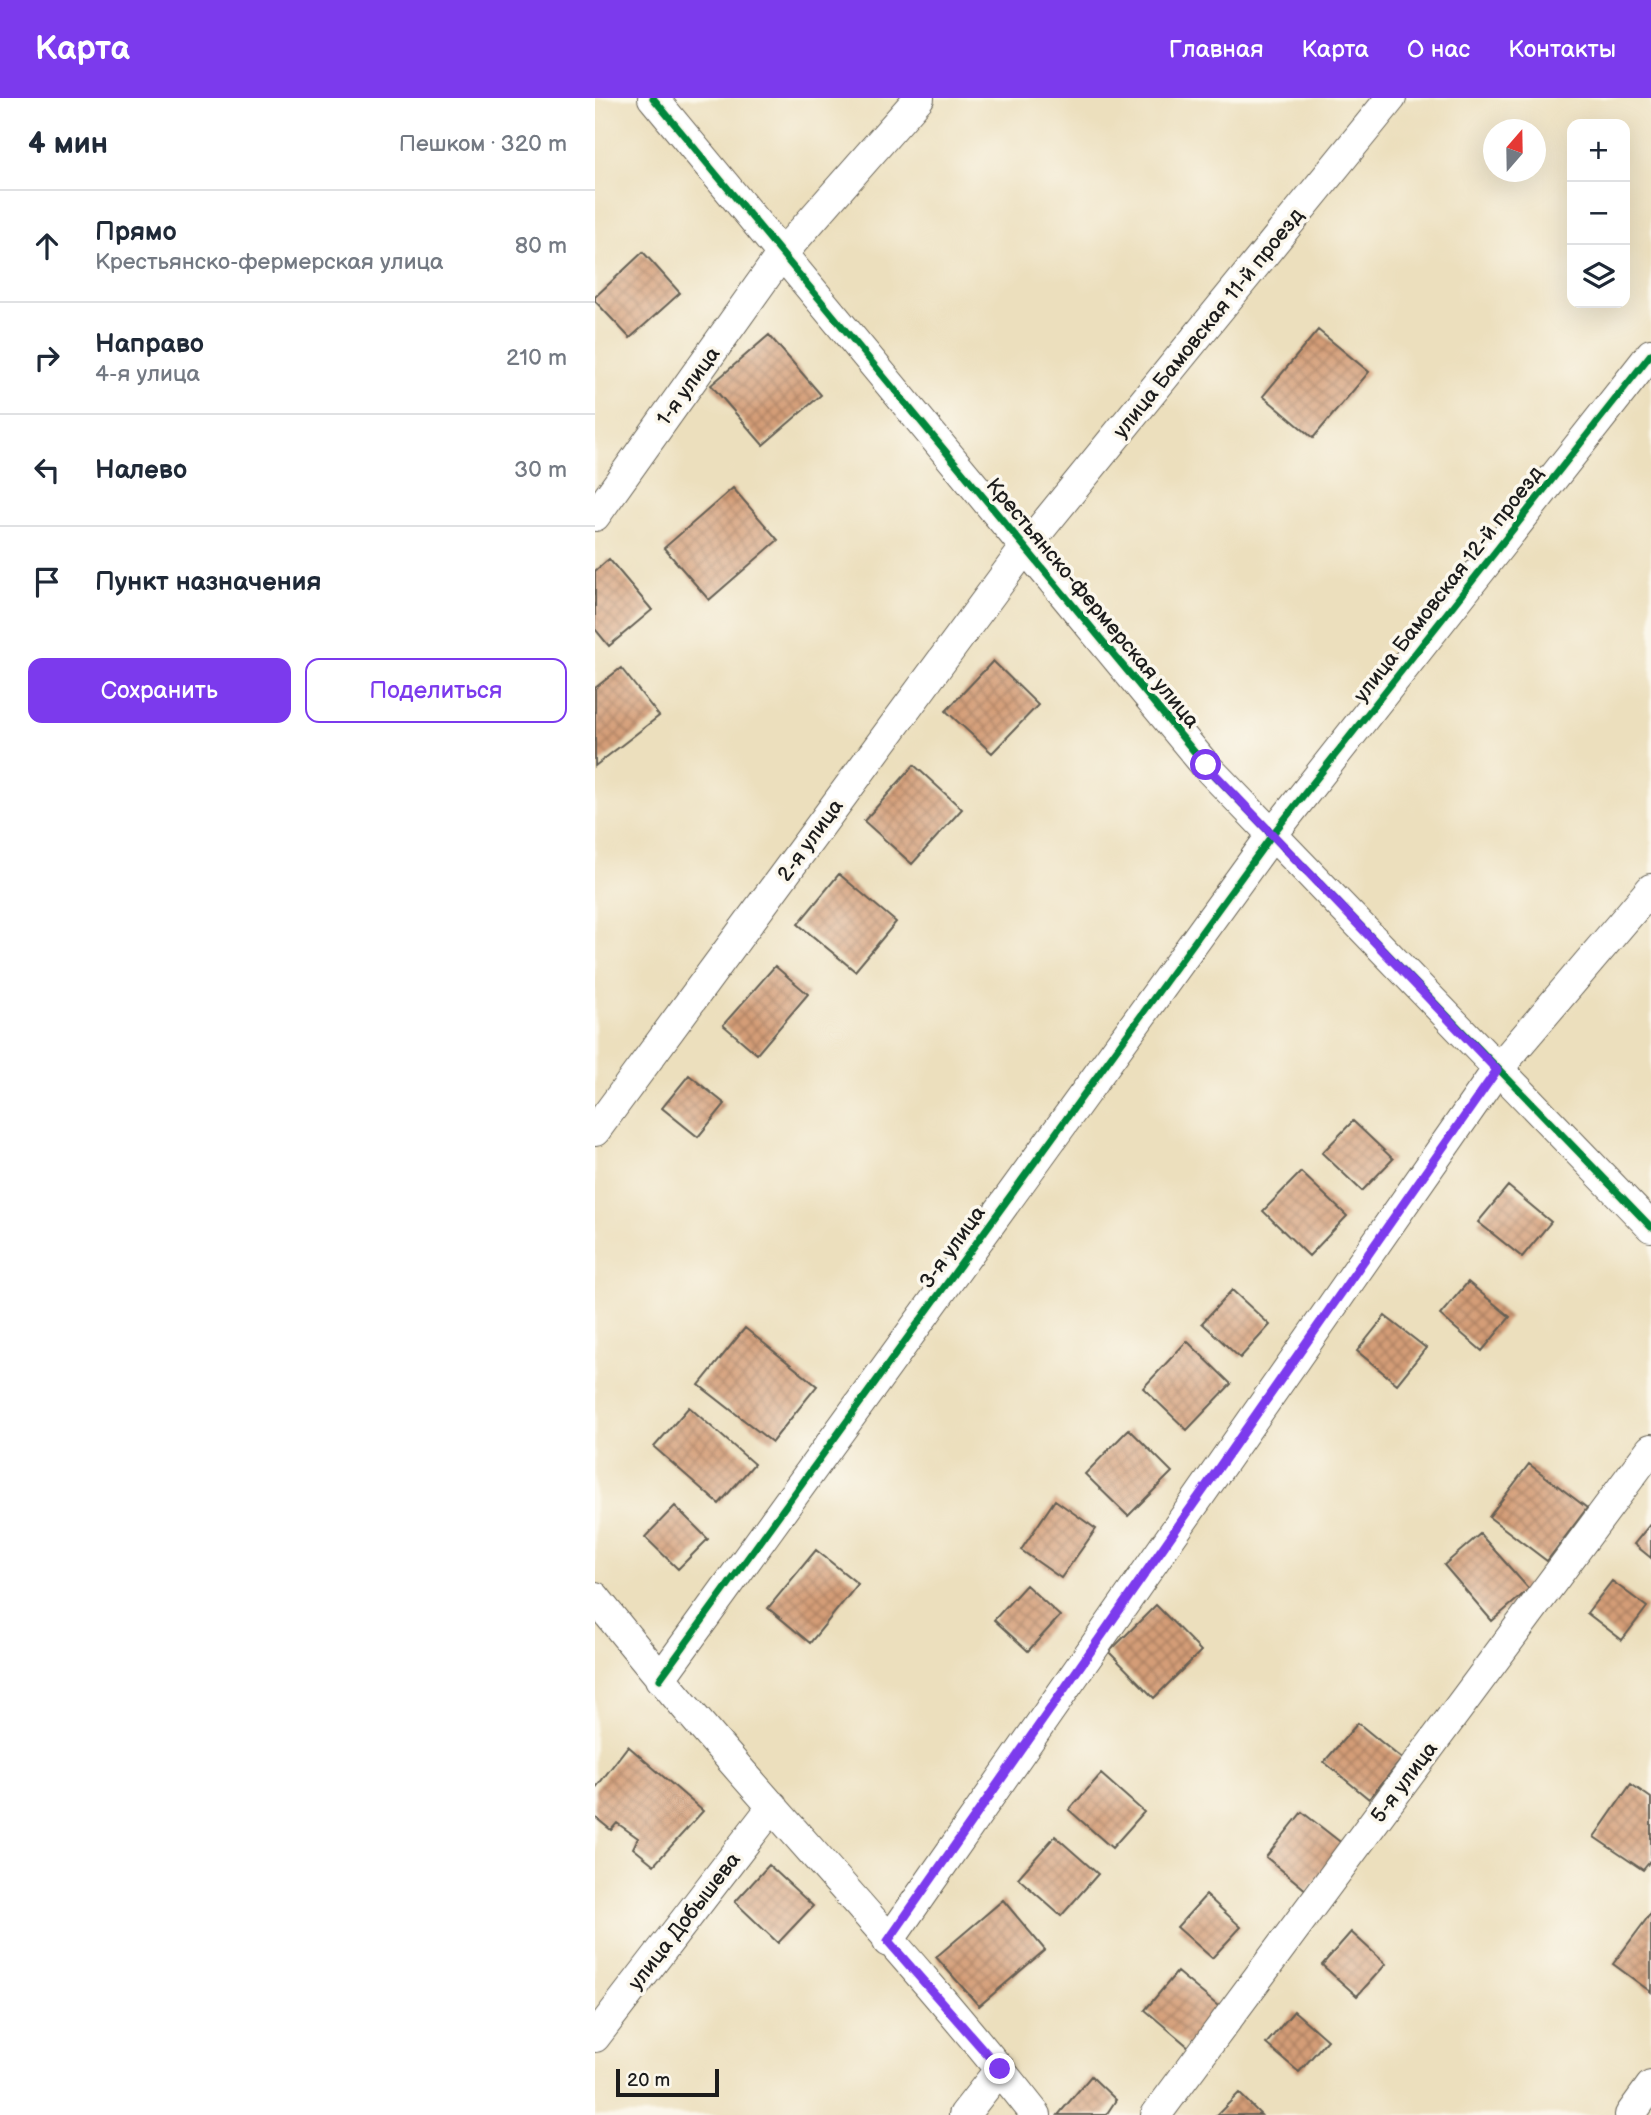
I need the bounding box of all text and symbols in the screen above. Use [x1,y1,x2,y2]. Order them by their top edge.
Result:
text: Карта [35,29,130,69]
text: Главная [1169,35,1263,64]
text: Карта [1301,35,1369,64]
text: О нас [1407,35,1470,64]
text: Контакты [1508,35,1616,64]
north arrow [1483,119,1546,182]
map controls [1567,119,1630,308]
button: + [1567,119,1630,182]
text: 4 мин [28,126,108,162]
text: Пешком · 320 m [399,130,567,158]
button: − [1567,182,1630,245]
street label: улица Бамовская 11-й проезд [1108,203,1309,443]
text: Прямо [95,217,177,248]
icon: ahead [28,227,66,265]
text: 80 m [515,232,567,260]
button: layers [1567,245,1630,308]
text: Крестьянско-фермерская улица [95,248,444,276]
text: Направо [95,329,204,360]
icon: right [28,339,66,377]
street label: 1-я улица [651,342,726,431]
text: 210 m [506,344,567,372]
text: 4-я улица [95,360,200,388]
icon: left [28,451,66,489]
text: Налево [95,455,187,486]
text: 30 m [514,456,567,484]
street label: улица Бамовская 12-й проезд [1348,461,1549,707]
street label: Крестьянско-фермерская улица [981,473,1205,734]
icon: arrive [28,563,66,601]
text: Пункт назначения [95,567,321,598]
button: Сохранить [28,658,291,723]
button: Поделиться [305,658,567,723]
route start [1190,749,1221,780]
street label: 2-я улица [772,794,849,886]
street label: 3-я улица [914,1201,991,1293]
street label: 5-я улица [1366,1736,1443,1828]
street label: улица Добышева [623,1847,746,1995]
route end [984,2053,1015,2084]
scale bar [616,2066,719,2098]
text: 20 m [627,2069,670,2092]

